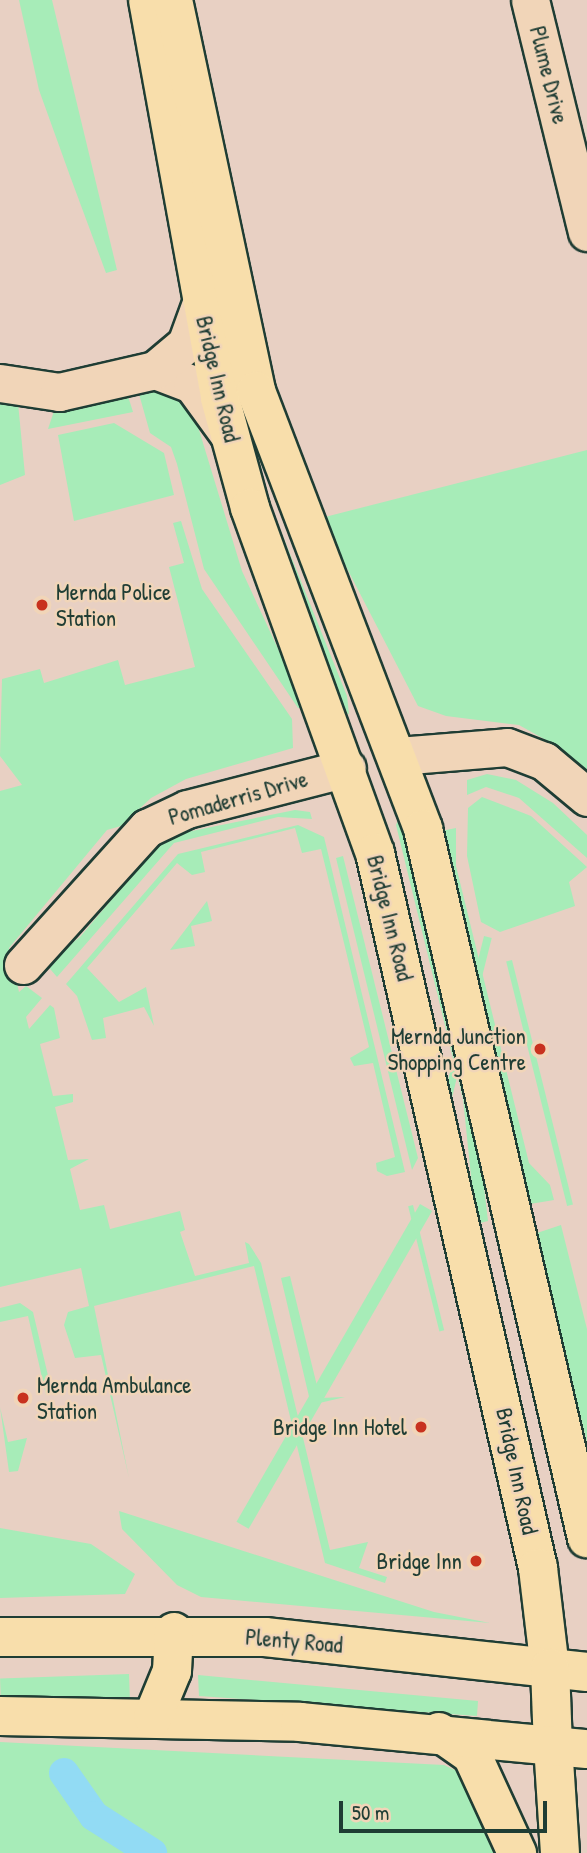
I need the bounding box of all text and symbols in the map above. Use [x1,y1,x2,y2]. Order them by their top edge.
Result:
street label: Plume Drive [524,23,574,127]
street label: Bridge Inn Road [190,313,246,445]
place label: Mernda Police Station [56,578,171,632]
marker: Mernda Police Station [34,597,50,613]
street label: Pomaderris Drive [165,765,311,831]
street label: Bridge Inn Road [361,852,419,984]
place label: Mernda Junction Shopping Centre [388,1022,526,1076]
marker: Mernda Junction Shopping Centre [532,1041,548,1057]
place label: Mernda Ambulance Station [37,1371,192,1425]
marker: Mernda Ambulance Station [15,1390,31,1406]
street label: Bridge Inn Road [490,1405,544,1537]
place label: Bridge Inn Hotel [273,1413,407,1441]
marker: Bridge Inn Hotel [413,1419,429,1435]
place label: Bridge Inn [376,1547,462,1575]
marker: Bridge Inn [468,1553,484,1569]
street label: Plenty Road [244,1623,344,1659]
scale bar [342,1786,550,1830]
text: 50 m [352,1798,389,1827]

